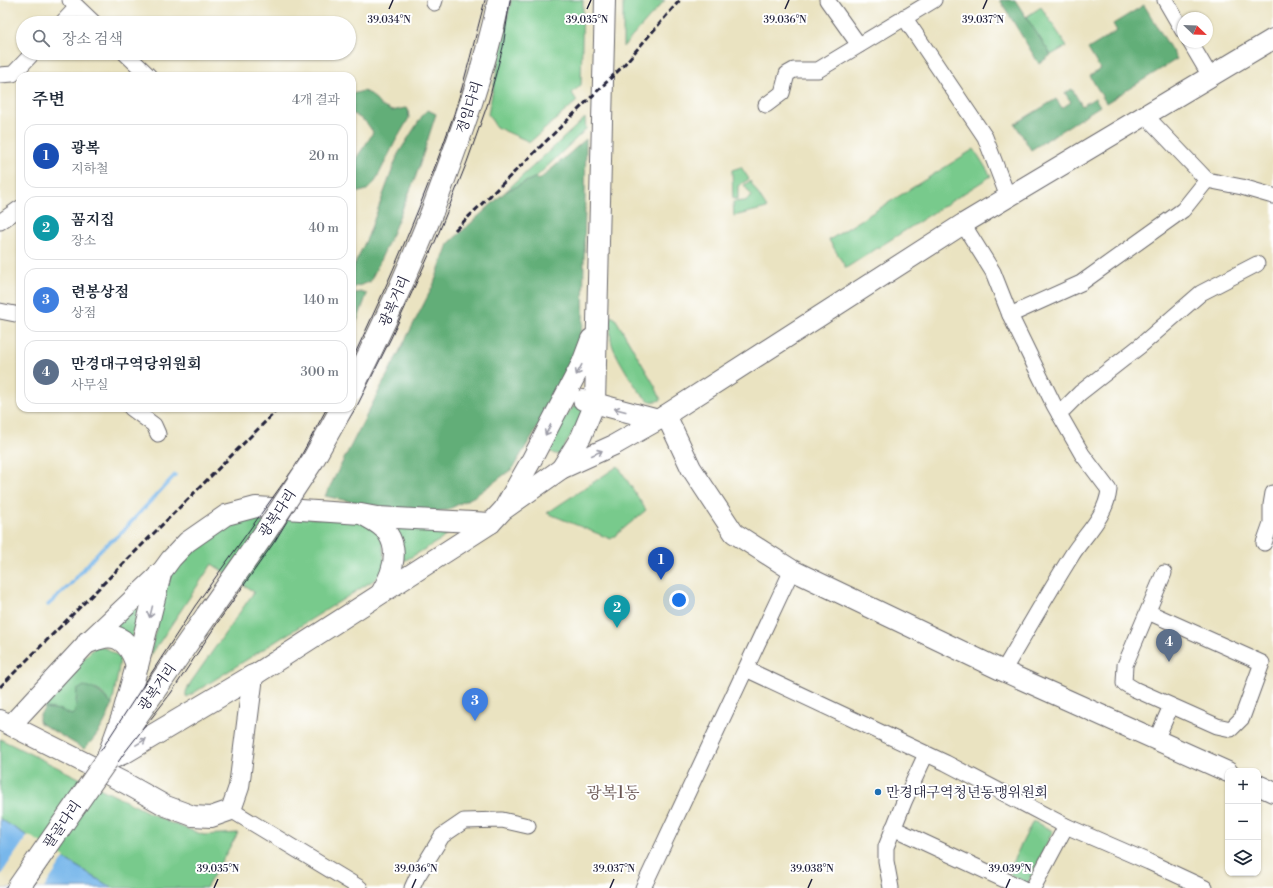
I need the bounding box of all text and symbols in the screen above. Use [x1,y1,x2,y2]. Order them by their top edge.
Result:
north arrow [1177,12,1213,48]
text: 39.034°N [367,14,411,26]
text: 39.035°N [566,14,609,26]
text: 39.036°N [763,14,807,26]
text: 39.037°N [962,14,1005,26]
search box [16,16,356,60]
icon: search [30,27,52,49]
text: 장소 검색 [62,30,123,49]
street label: 정임다리 [453,79,487,136]
text: 주변 [32,89,65,111]
text: 4개 결과 [292,92,340,108]
text: 광복 [71,139,100,158]
text: 1 [43,148,49,164]
text: 20 m [309,148,339,164]
text: 지하철 [71,161,109,177]
text: 꼼지집 [71,211,114,230]
text: 2 [42,220,50,236]
text: 40 m [309,220,339,236]
text: 장소 [71,233,96,249]
street label: 광복거리 [376,273,414,330]
text: 련봉상점 [71,283,129,302]
text: 3 [42,292,50,308]
text: 140 m [303,292,339,308]
text: 상점 [71,305,96,321]
text: 만경대구역당위원회 [71,355,201,374]
text: 4 [42,364,50,380]
text: 300 m [301,364,339,380]
one-way arrow [574,364,582,376]
text: 사무실 [71,377,109,393]
one-way arrow [614,406,627,413]
one-way arrow [543,423,551,435]
one-way arrow [590,449,602,456]
street label: 광복다리 [255,486,300,541]
pin: 1 [648,547,674,580]
your location [669,590,689,610]
pin: 2 [604,595,630,628]
one-way arrow [146,605,154,618]
pin: 4 [1156,629,1182,662]
street label: 광복거리 [135,660,181,715]
pin: 3 [462,688,488,721]
one-way arrow [135,738,146,746]
map controls [1225,768,1261,876]
button: + [1225,768,1261,804]
district label: 광복1동 [586,783,640,803]
place label: 만경대구역청년동맹위원회 [886,784,1048,802]
marker: 만경대구역청년동맹위원회 [873,787,883,797]
street label: 팔골다리 [40,797,86,852]
button: − [1225,804,1261,840]
button: layers [1225,840,1261,876]
text: 39.035°N [197,863,240,875]
text: 39.036°N [394,863,438,875]
text: 39.037°N [593,863,636,875]
text: 39.038°N [790,863,834,875]
text: 39.039°N [988,863,1032,875]

